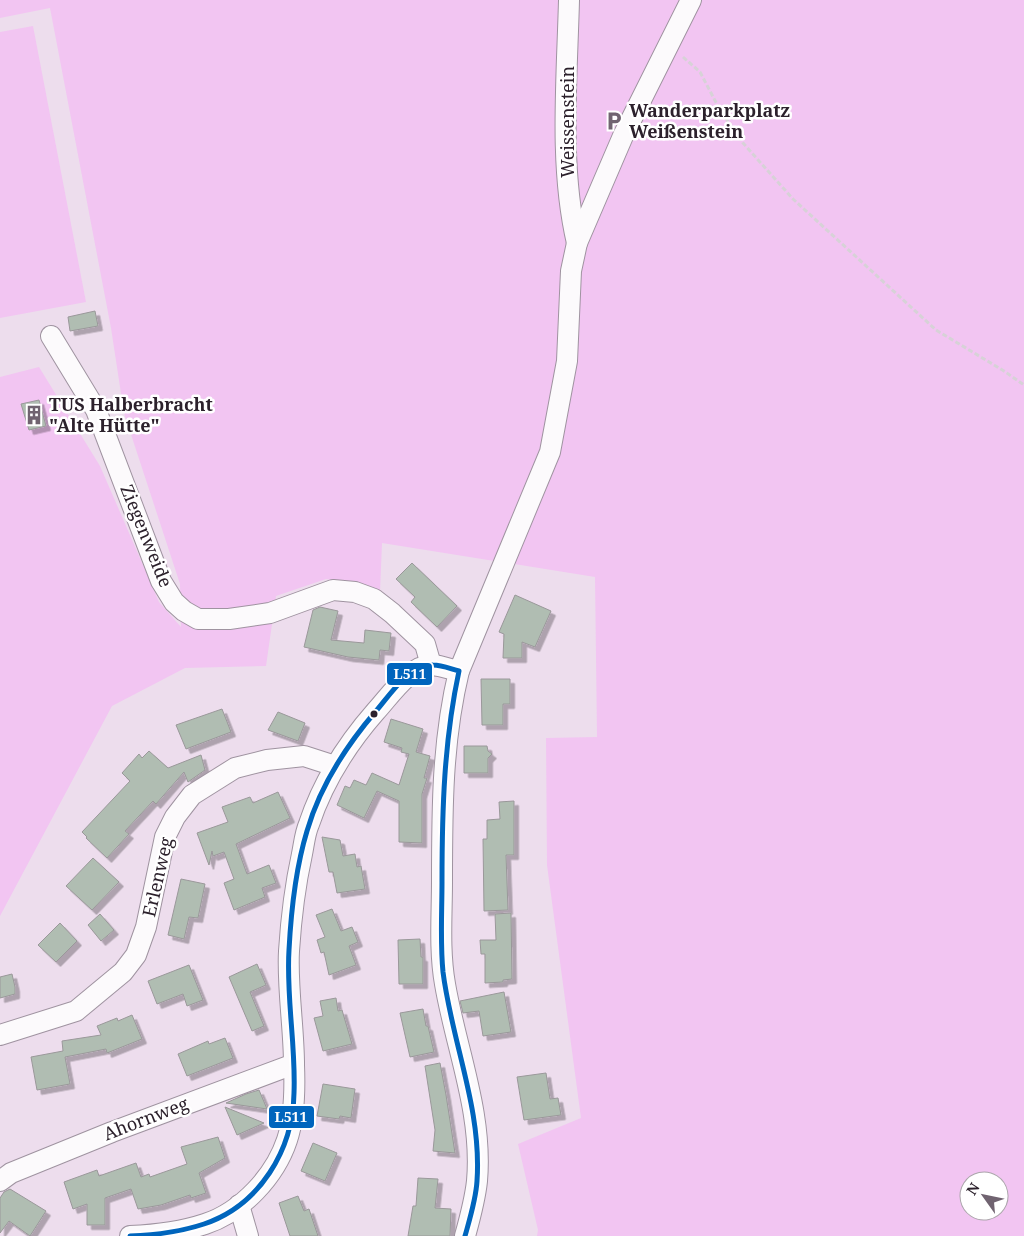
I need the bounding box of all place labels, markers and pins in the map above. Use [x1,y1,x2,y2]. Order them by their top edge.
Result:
place label: Wanderparkplatz Weißenstein [629,98,790,143]
parking icon: Wanderparkplatz Weißenstein [603,110,625,132]
place label: TUS Halberbracht "Alte Hütte" [49,392,213,437]
building icon: TUS Halberbracht "Alte Hütte" [23,404,45,426]
unlabelled marker [369,709,379,719]

